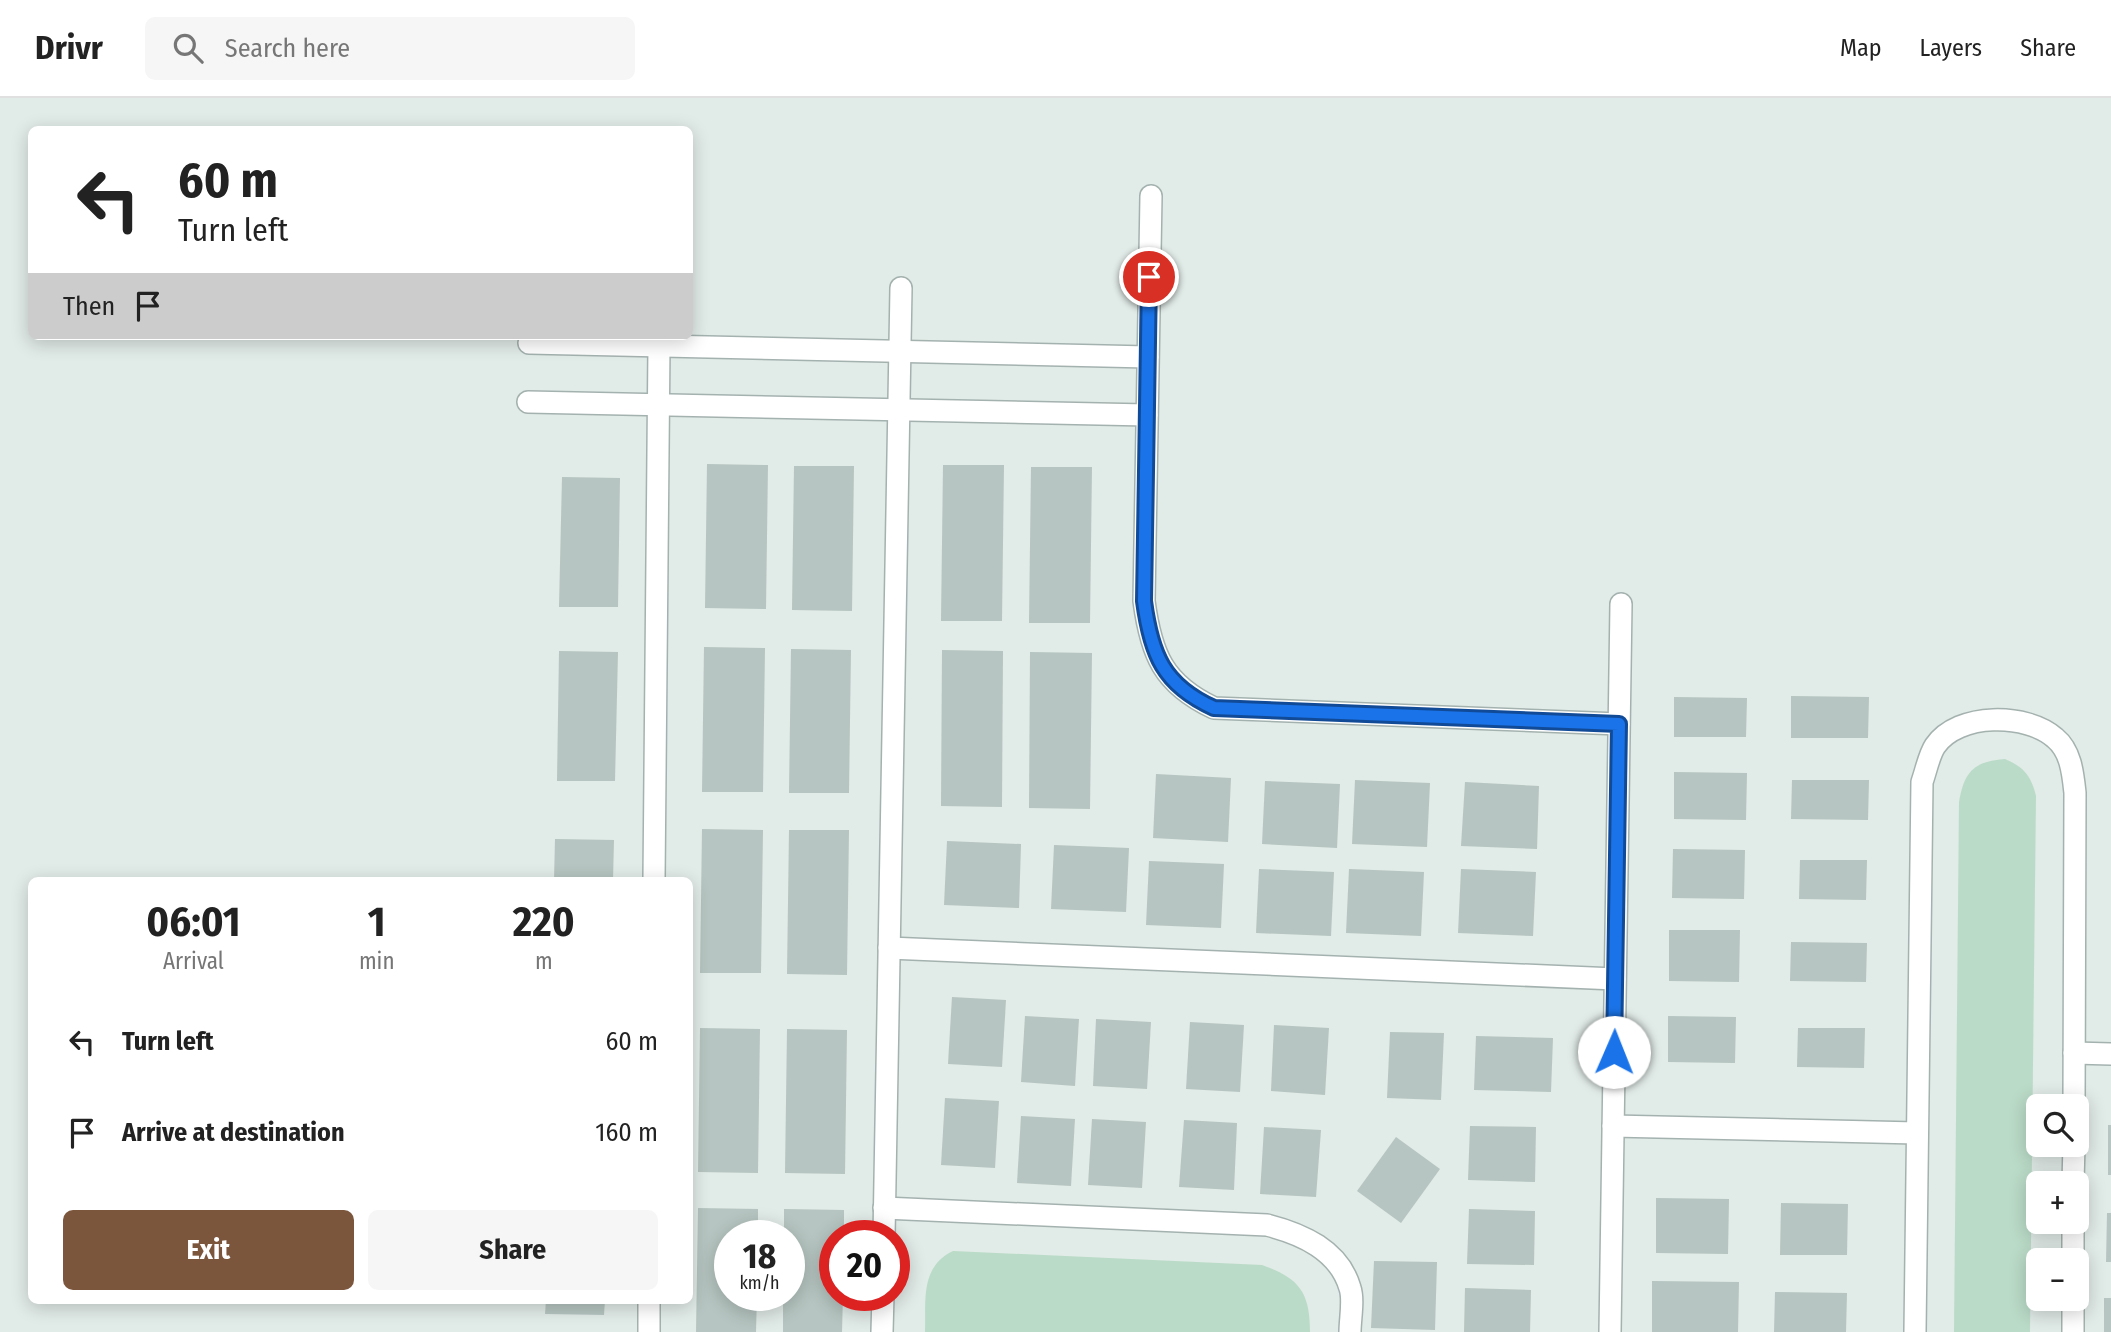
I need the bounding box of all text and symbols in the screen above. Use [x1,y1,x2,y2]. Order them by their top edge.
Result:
search box [145,17,635,80]
text: Drivr [35,28,103,68]
icon: search [169,29,207,67]
text: Search here [225,33,350,64]
text: Map [1840,34,1882,62]
text: Layers [1920,34,1982,62]
text: Share [2020,34,2076,62]
text: 60 m [178,151,278,210]
icon: left [63,154,154,245]
text: Turn left [178,211,288,249]
pin [1119,247,1179,307]
icon: arrive [1130,258,1168,296]
icon: arrive [129,287,167,325]
text: Then [63,291,115,322]
text: 06:01 [146,897,241,947]
text: 1 [368,897,386,947]
text: 220 [513,897,575,947]
text: Arrival [163,947,224,975]
text: min [359,947,395,975]
text: m [535,947,553,975]
position arrow [1577,1015,1651,1089]
icon: left [63,1023,101,1061]
text: Turn left [122,1026,214,1057]
text: 60 m [605,1026,658,1057]
map controls [2026,1094,2089,1311]
button: search [2026,1094,2089,1157]
icon: arrive [63,1114,101,1152]
text: Arrive at destination [122,1117,345,1148]
text: 160 m [595,1117,658,1148]
button: + [2026,1171,2089,1234]
button: Exit [63,1210,354,1290]
button: Share [368,1210,658,1290]
speed limit sign: 20 [819,1220,910,1311]
text: 18 [743,1235,776,1277]
button: − [2026,1248,2089,1311]
text: km/h [739,1272,780,1294]

